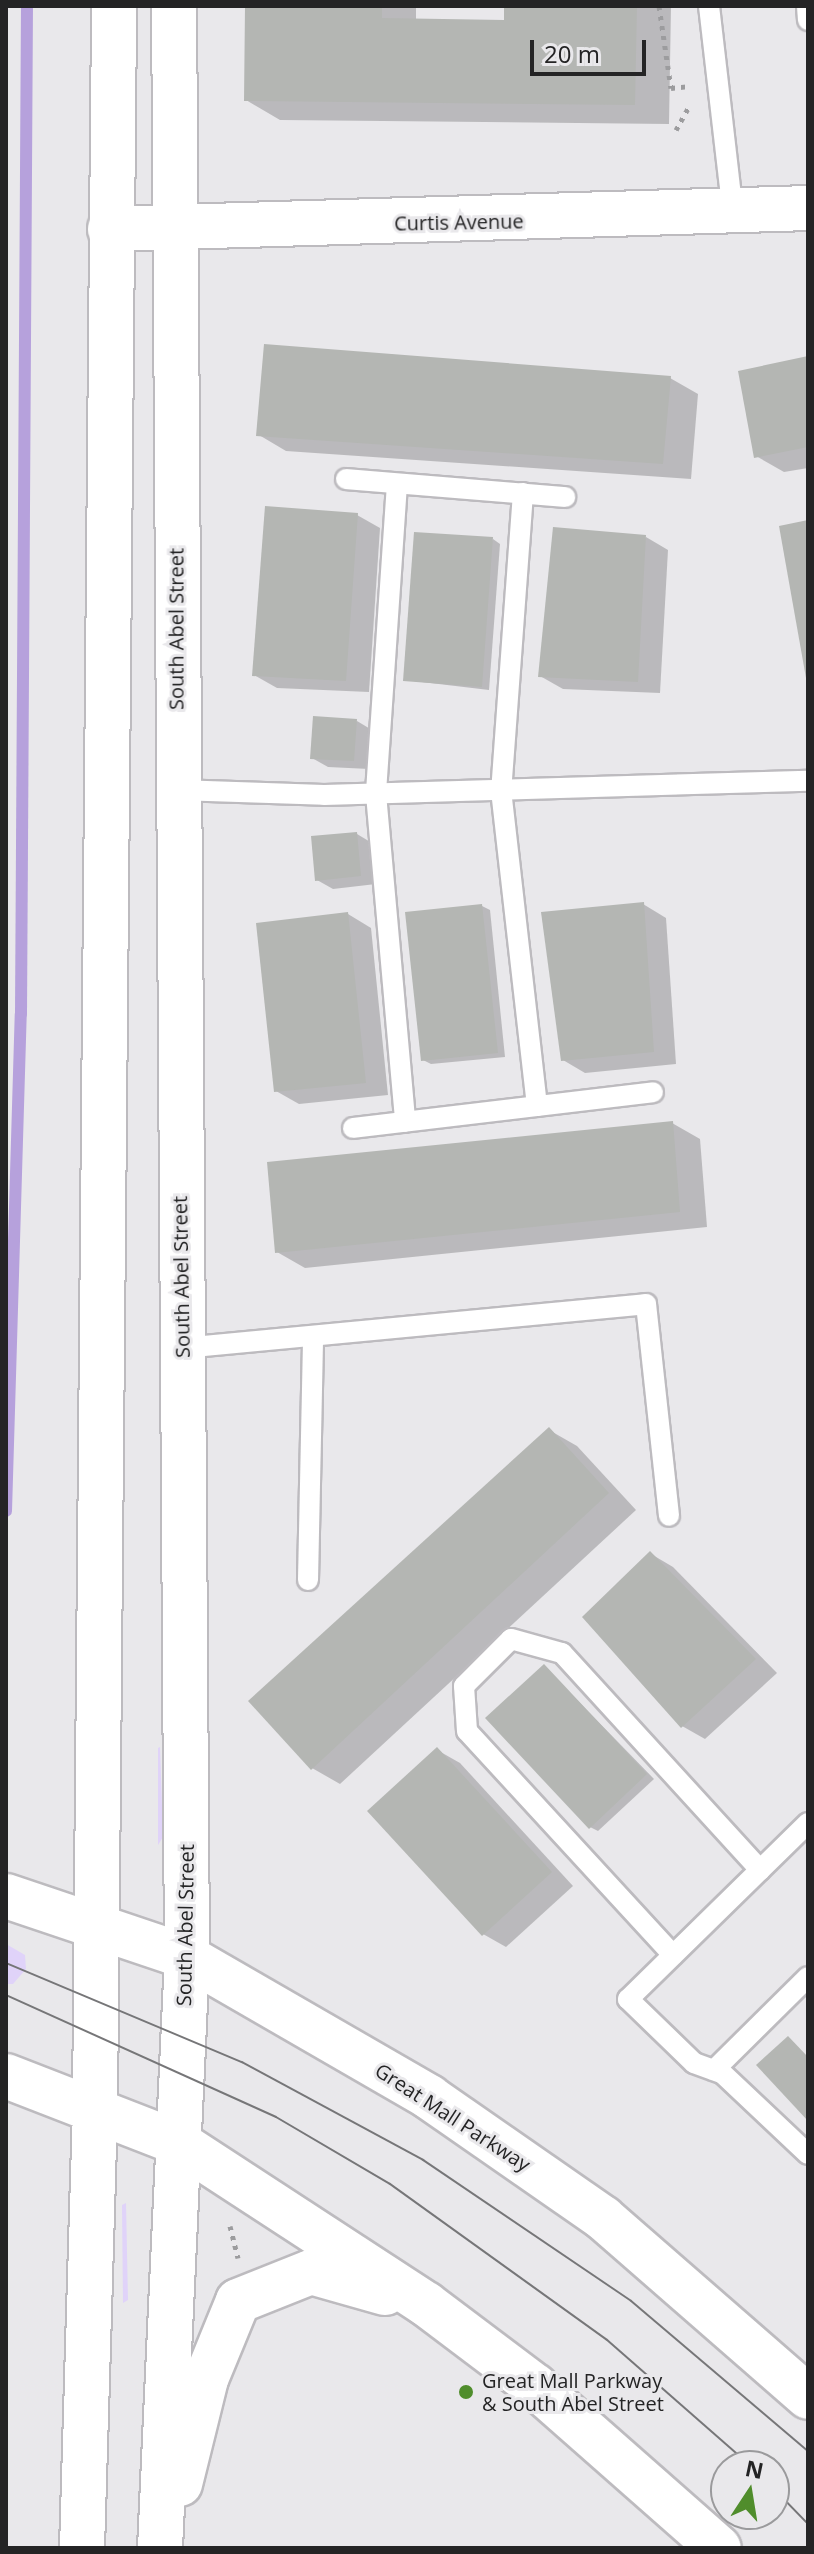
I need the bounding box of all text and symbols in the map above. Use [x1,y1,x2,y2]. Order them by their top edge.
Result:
scale bar [534,24,650,74]
text: 20 m [544,37,600,70]
street label: Curtis Avenue [394,209,524,235]
street label: South Abel Street [164,548,188,710]
street label: South Abel Street [168,1196,194,1358]
street label: South Abel Street [172,1844,198,2006]
street label: Great Mall Parkway [371,2058,535,2176]
place label: Great Mall Parkway & South Abel Street [482,2368,664,2415]
marker: Great Mall Parkway & South Abel Street [457,2383,475,2401]
north arrow [710,2450,790,2530]
text: N [743,2452,766,2485]

